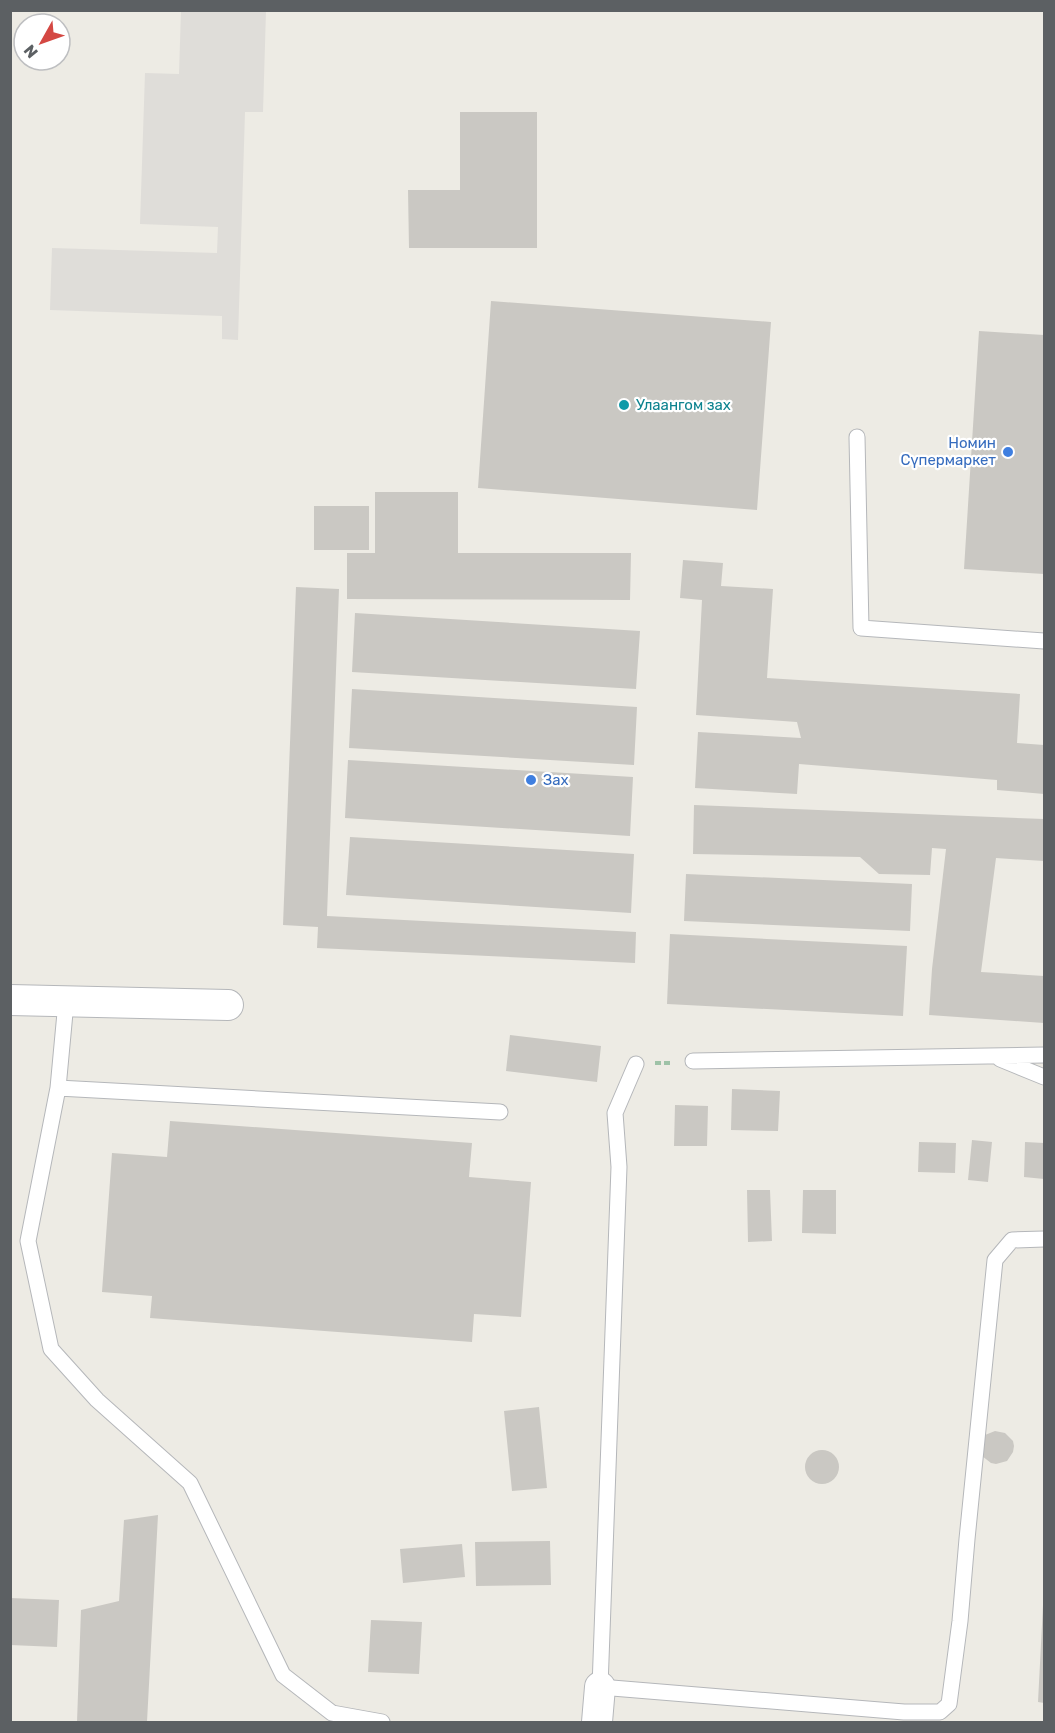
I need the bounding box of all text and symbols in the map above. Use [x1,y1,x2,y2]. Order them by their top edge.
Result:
north arrow [12,12,72,72]
text: N [20,41,42,62]
place label: Улаангом зах [636,396,731,414]
marker: Улаангом зах [617,398,631,412]
place label: Номин Сүпермаркет [901,434,996,469]
marker: Номин Сүпермаркет [1001,445,1015,459]
place label: Зах [543,771,569,789]
marker: Зах [524,773,538,787]

